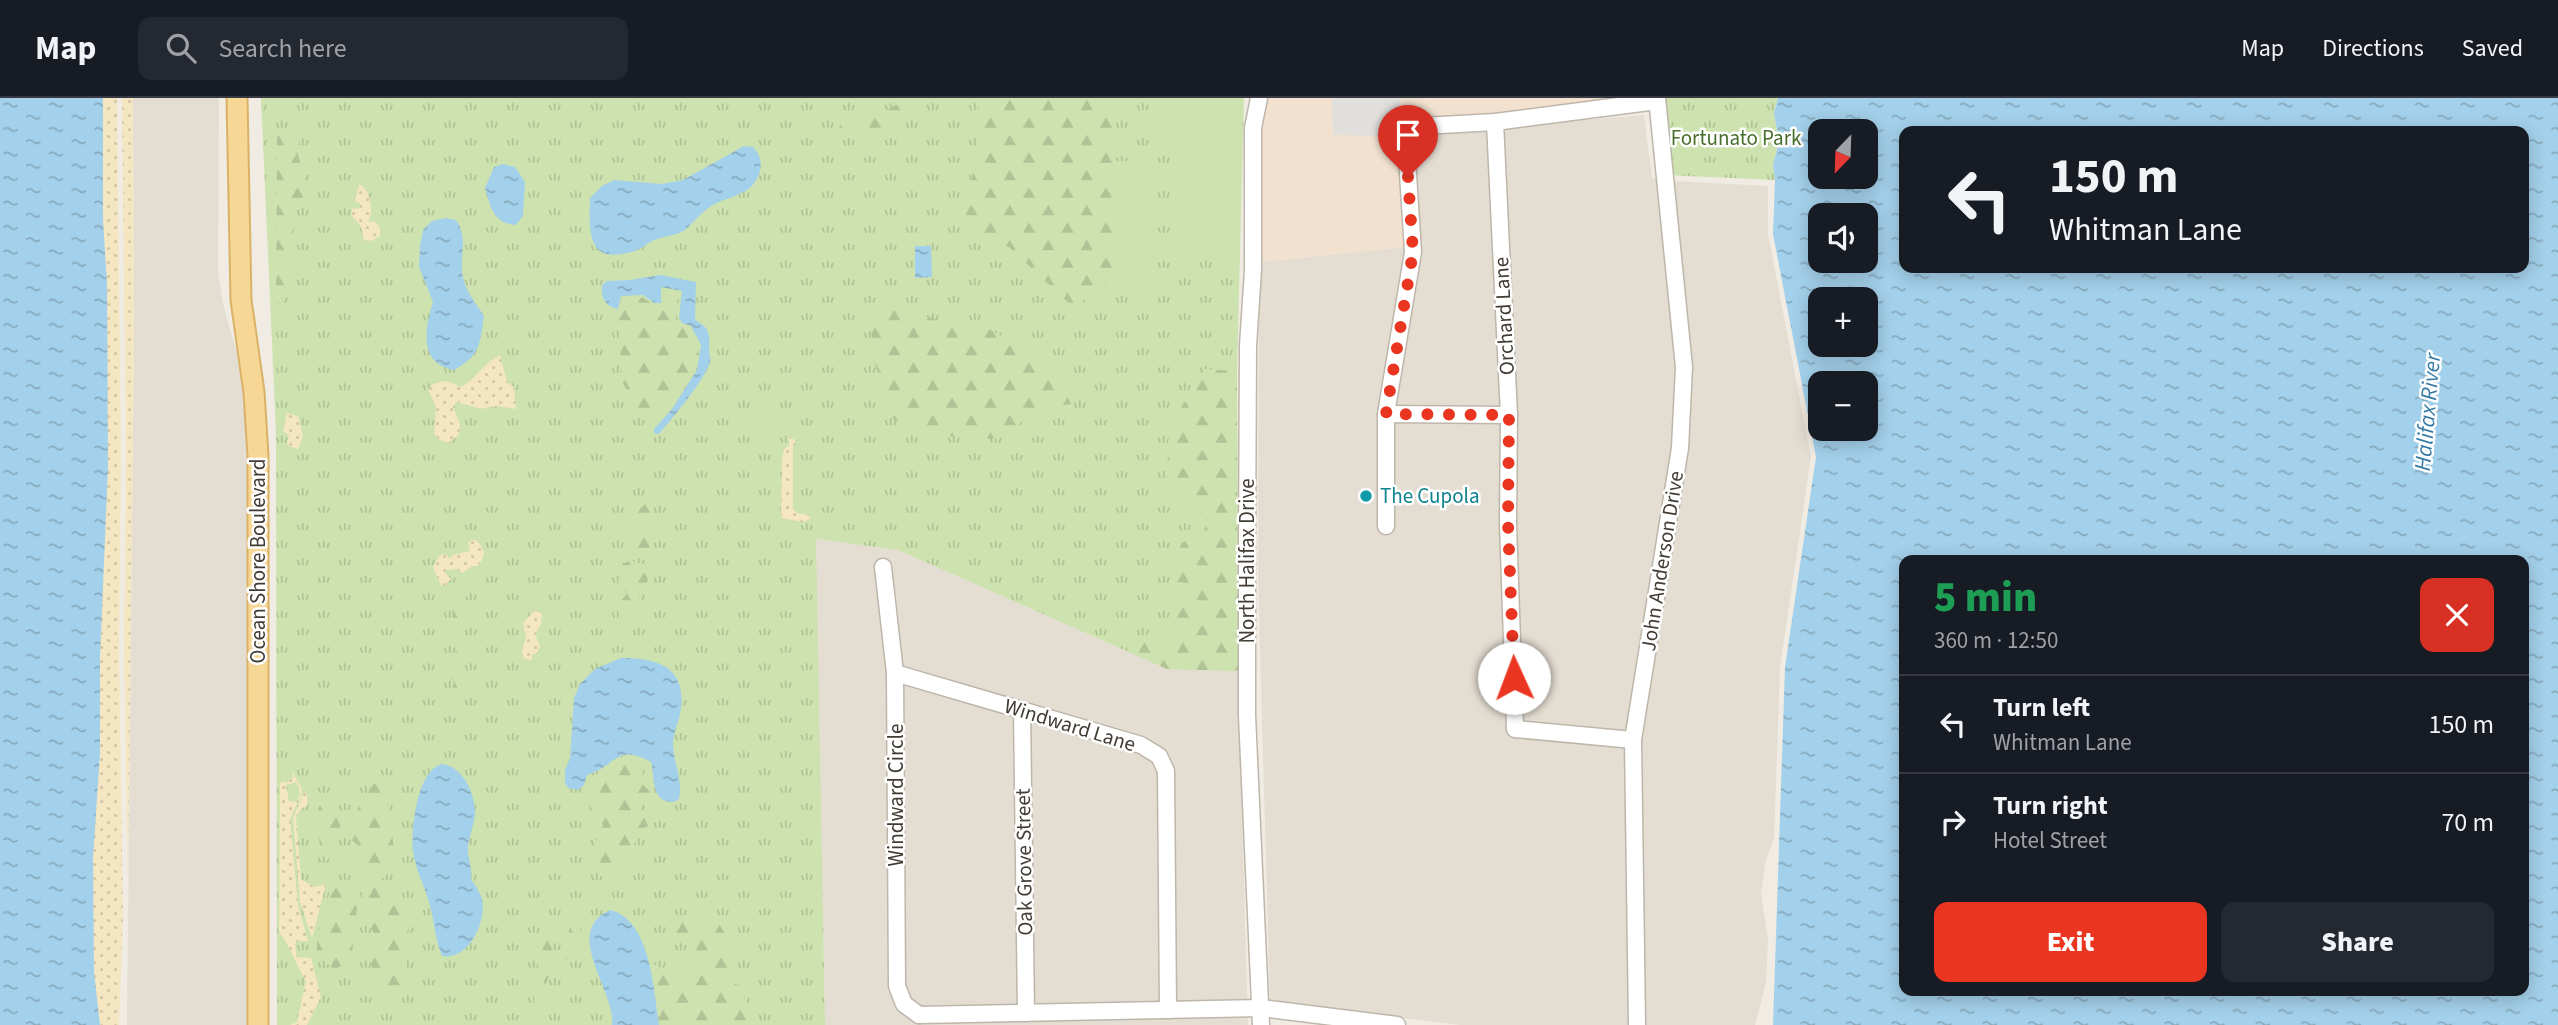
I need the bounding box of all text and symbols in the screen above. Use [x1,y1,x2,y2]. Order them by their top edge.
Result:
search box [138,17,628,80]
text: Map [35,25,96,72]
icon: search [162,29,200,67]
text: Search here [218,30,347,67]
text: Map [2241,31,2284,66]
text: Directions [2322,31,2424,66]
text: Saved [2462,31,2523,66]
pin [1378,105,1438,177]
icon: arrive [1389,116,1427,154]
north arrow [1808,119,1878,189]
map controls [1808,119,1878,441]
park label: Fortunato Park [1671,123,1802,153]
text: 150 m [2049,142,2178,212]
icon: left [1934,154,2025,245]
button: sound [1808,203,1878,273]
text: Whitman Lane [2049,207,2242,253]
street label: Orchard Lane [1486,256,1522,376]
button: + [1808,287,1878,357]
water label: Halifax River [2406,351,2449,472]
button: − [1808,371,1878,441]
street label: Ocean Shore Boulevard [243,459,273,663]
street label: John Anderson Drive [1633,469,1691,653]
street label: North Halifax Drive [1232,478,1262,644]
place label: The Cupola [1380,481,1479,511]
marker: The Cupola [1358,488,1374,504]
text: 5 min [1934,568,2037,628]
button: close [2420,578,2494,652]
text: 360 m · 12:50 [1934,624,2058,657]
position arrow [1477,641,1551,715]
text: Turn left [1993,689,2090,726]
street label: Windward Lane [1001,691,1139,759]
icon: left [1934,705,1972,743]
text: 150 m [2428,706,2494,743]
street label: Windward Circle [881,724,911,866]
text: Whitman Lane [1993,726,2132,759]
text: Turn right [1993,787,2108,824]
street label: Oak Grove Street [1008,788,1040,936]
icon: right [1934,803,1972,841]
text: 70 m [2441,804,2494,841]
text: Hotel Street [1993,824,2107,857]
button: Exit [1934,902,2207,982]
button: Share [2221,902,2494,982]

